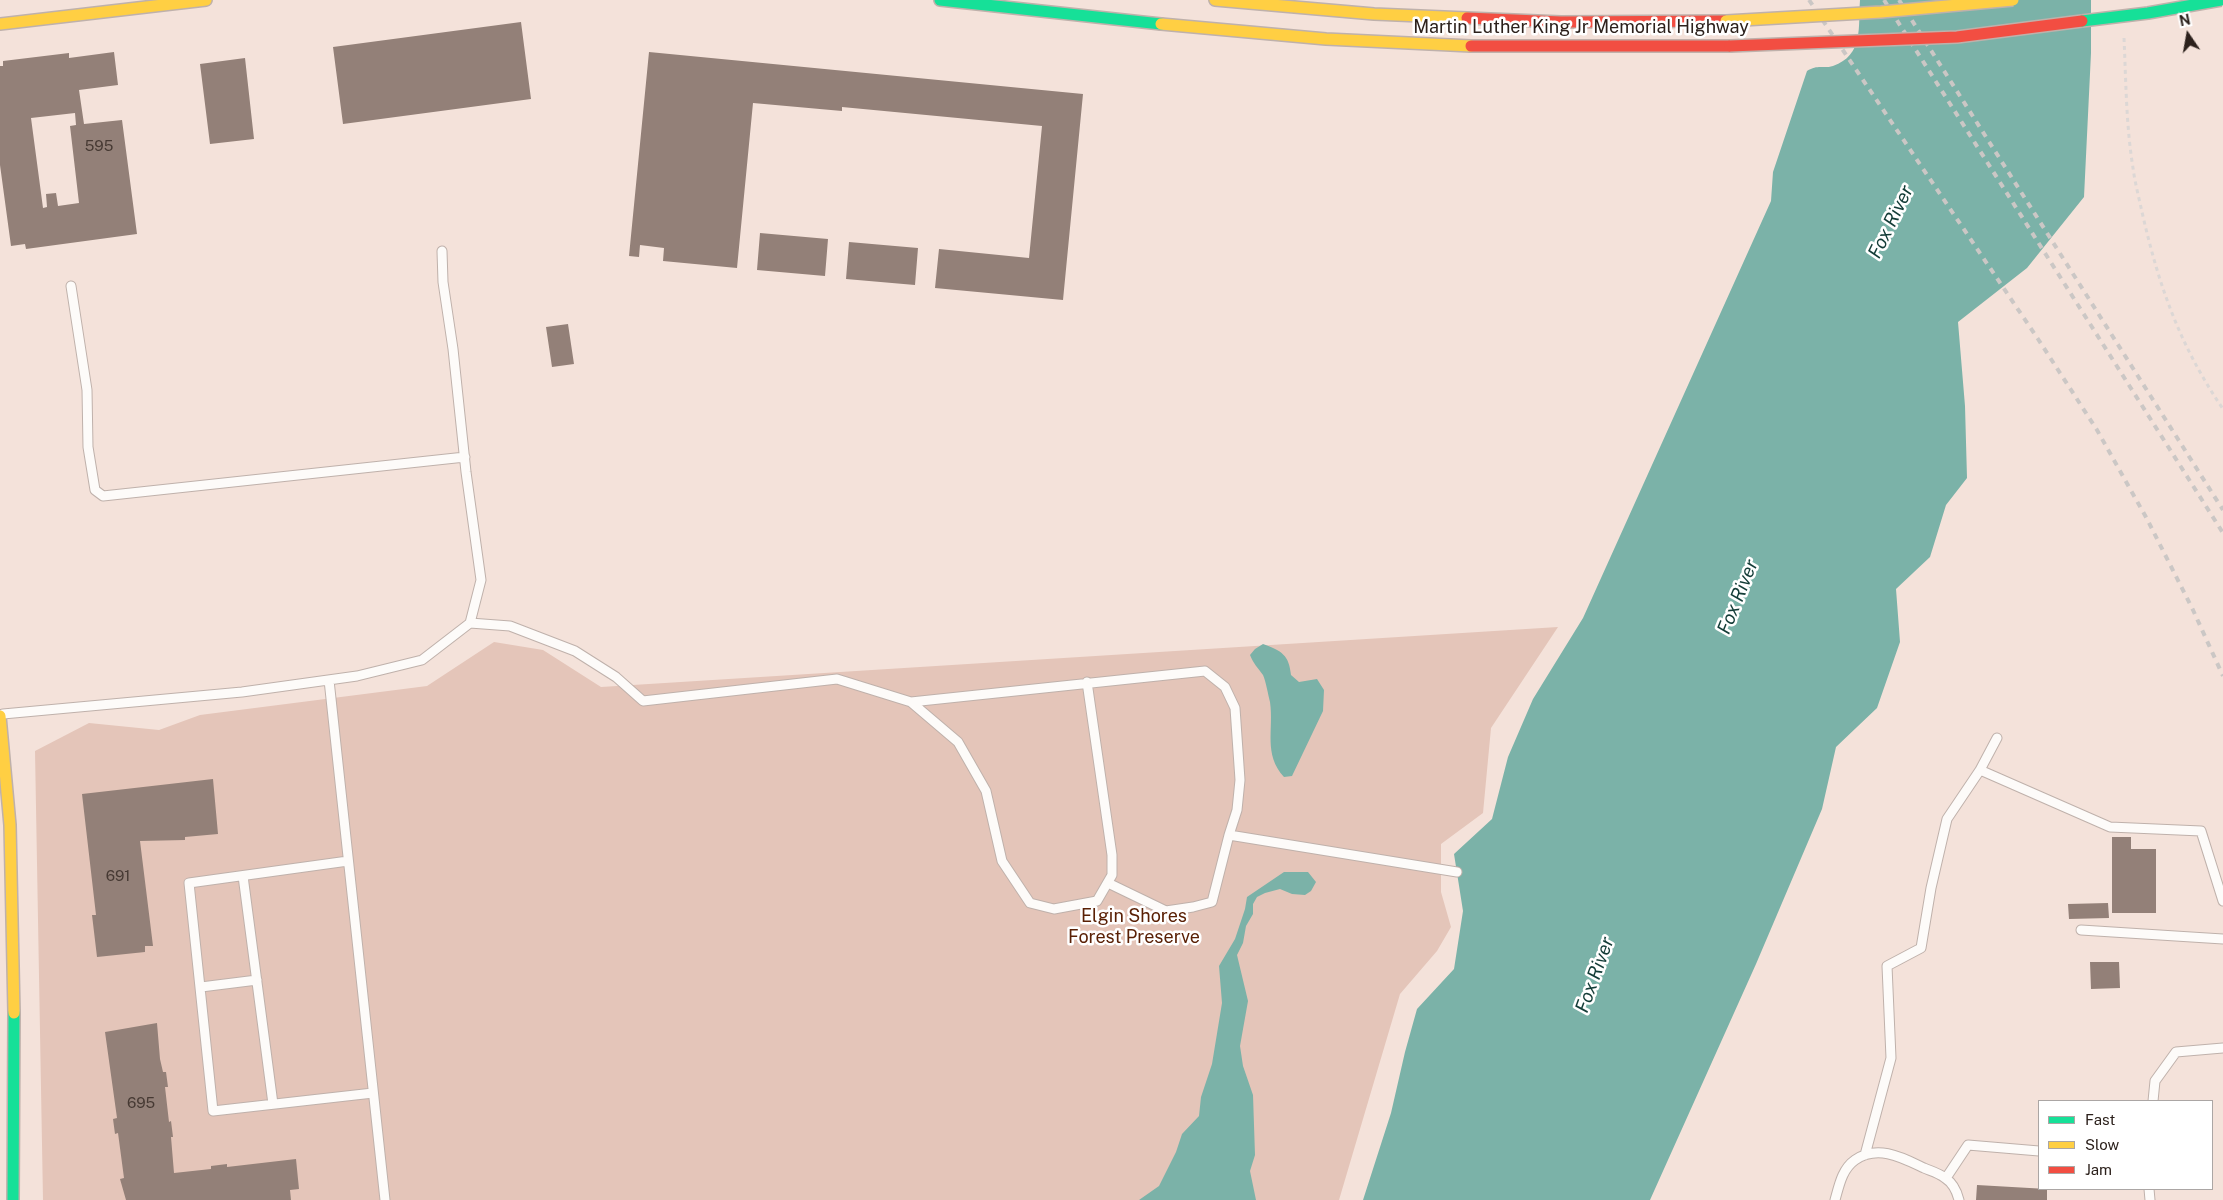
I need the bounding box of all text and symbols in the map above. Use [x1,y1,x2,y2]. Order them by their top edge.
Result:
north arrow [2163,10,2213,60]
text: N [2178,11,2192,29]
street label: Martin Luther King Jr Memorial Highway [1413,16,1749,38]
house number: 595 [85,137,113,155]
water label: Fox River [1864,182,1918,262]
water label: Fox River [1713,556,1763,638]
house number: 691 [106,867,130,885]
park label: Elgin Shores Forest Preserve [1068,905,1200,948]
water label: Fox River [1571,934,1619,1016]
house number: 695 [127,1094,155,1112]
legend [2038,1100,2213,1190]
text: Fast [2085,1111,2115,1128]
text: Slow [2085,1136,2119,1153]
text: Jam [2085,1161,2112,1178]

